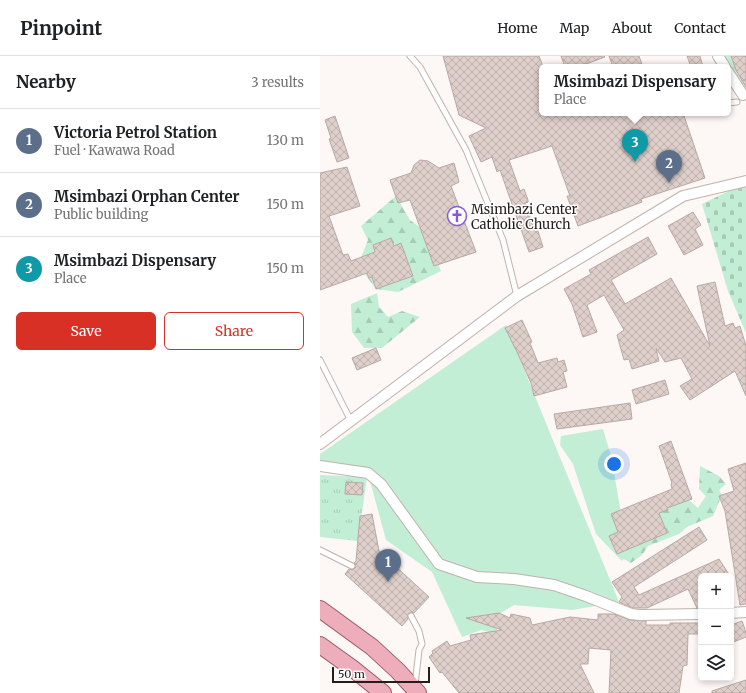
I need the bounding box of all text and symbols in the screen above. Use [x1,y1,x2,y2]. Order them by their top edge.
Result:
text: Pinpoint [20,16,102,40]
text: Home [497,19,538,37]
text: Map [560,19,589,37]
text: About [611,19,652,37]
text: Contact [674,19,726,37]
popup [539,64,731,116]
text: Nearby [16,71,76,93]
text: Msimbazi Dispensary [554,72,716,91]
text: 3 results [251,74,304,91]
text: Place [554,91,586,108]
text: Victoria Petrol Station [54,123,217,142]
pin: 3 [622,129,648,162]
text: 1 [26,132,32,149]
text: 130 m [267,132,304,149]
text: Fuel · Kawawa Road [54,142,175,159]
pin: 2 [656,150,682,183]
text: Msimbazi Orphan Center [54,187,239,206]
text: 2 [25,196,33,213]
text: 150 m [267,196,304,213]
place label: Msimbazi Center Catholic Church [471,201,577,233]
church icon: Msimbazi Center Catholic Church [446,205,468,227]
text: Public building [54,206,148,223]
text: Msimbazi Dispensary [54,251,216,270]
text: 3 [25,260,33,277]
text: 150 m [267,260,304,277]
text: Place [54,270,87,287]
button: Save [16,312,156,350]
button: Share [164,312,304,350]
your location [604,454,624,474]
pin: 1 [375,549,401,582]
map controls [698,573,734,681]
button: + [698,573,734,609]
button: − [698,609,734,645]
button: layers [698,645,734,681]
scale bar [332,665,430,684]
text: 50 m [338,667,365,681]

